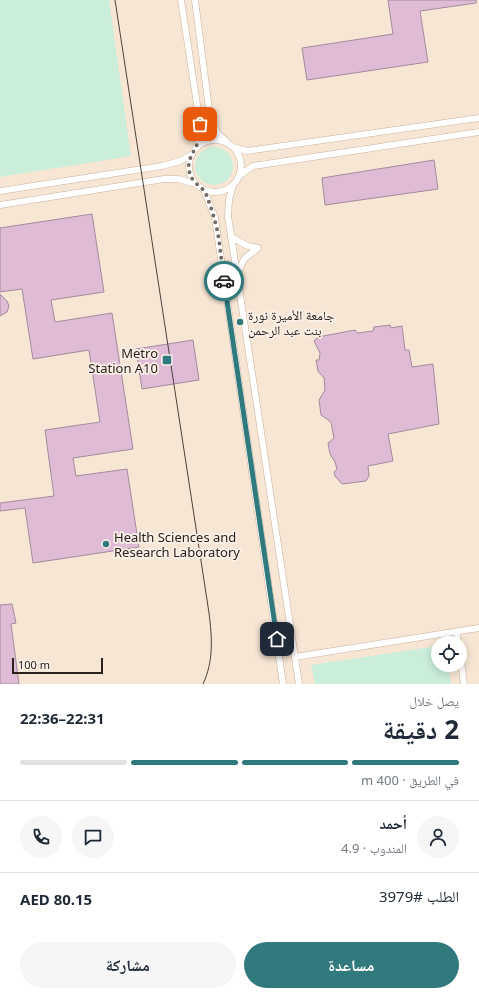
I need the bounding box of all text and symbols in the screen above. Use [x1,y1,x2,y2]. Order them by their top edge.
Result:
pin [183,107,217,141]
icon: bag [189,113,211,135]
courier [204,261,244,301]
icon: car [213,270,235,292]
place label: جامعة الأميرة نورة بنت عبد الرحمن [248,306,334,339]
marker: جامعة الأميرة نورة بنت عبد الرحمن [235,317,245,327]
place label: Metro Station A10 [88,344,158,377]
marker: Metro Station A10 [161,354,173,366]
place label: Health Sciences and Research Laboratory [114,528,240,561]
marker: Health Sciences and Research Laboratory [101,539,111,549]
pin [260,622,294,656]
icon: home [266,628,288,650]
map controls [431,636,467,672]
button: locate [431,636,467,672]
scale bar [12,656,103,675]
text: 100 m [18,657,50,672]
text: يصل خلال [409,692,459,710]
text: 22:31–22:36 [20,708,105,728]
text: 2 دقيقة [383,711,459,747]
text: في الطريق · 400 m [361,771,459,789]
text: أحمد [380,813,407,833]
button: phone [20,816,62,858]
button: chat [72,816,114,858]
button: person [417,816,459,858]
text: المندوب · 4.9 [341,839,407,857]
text: الطلب #3979 [379,886,459,906]
text: AED 80.15 [20,889,92,909]
button: مشاركة [20,942,236,988]
button: مساعدة [244,942,459,988]

